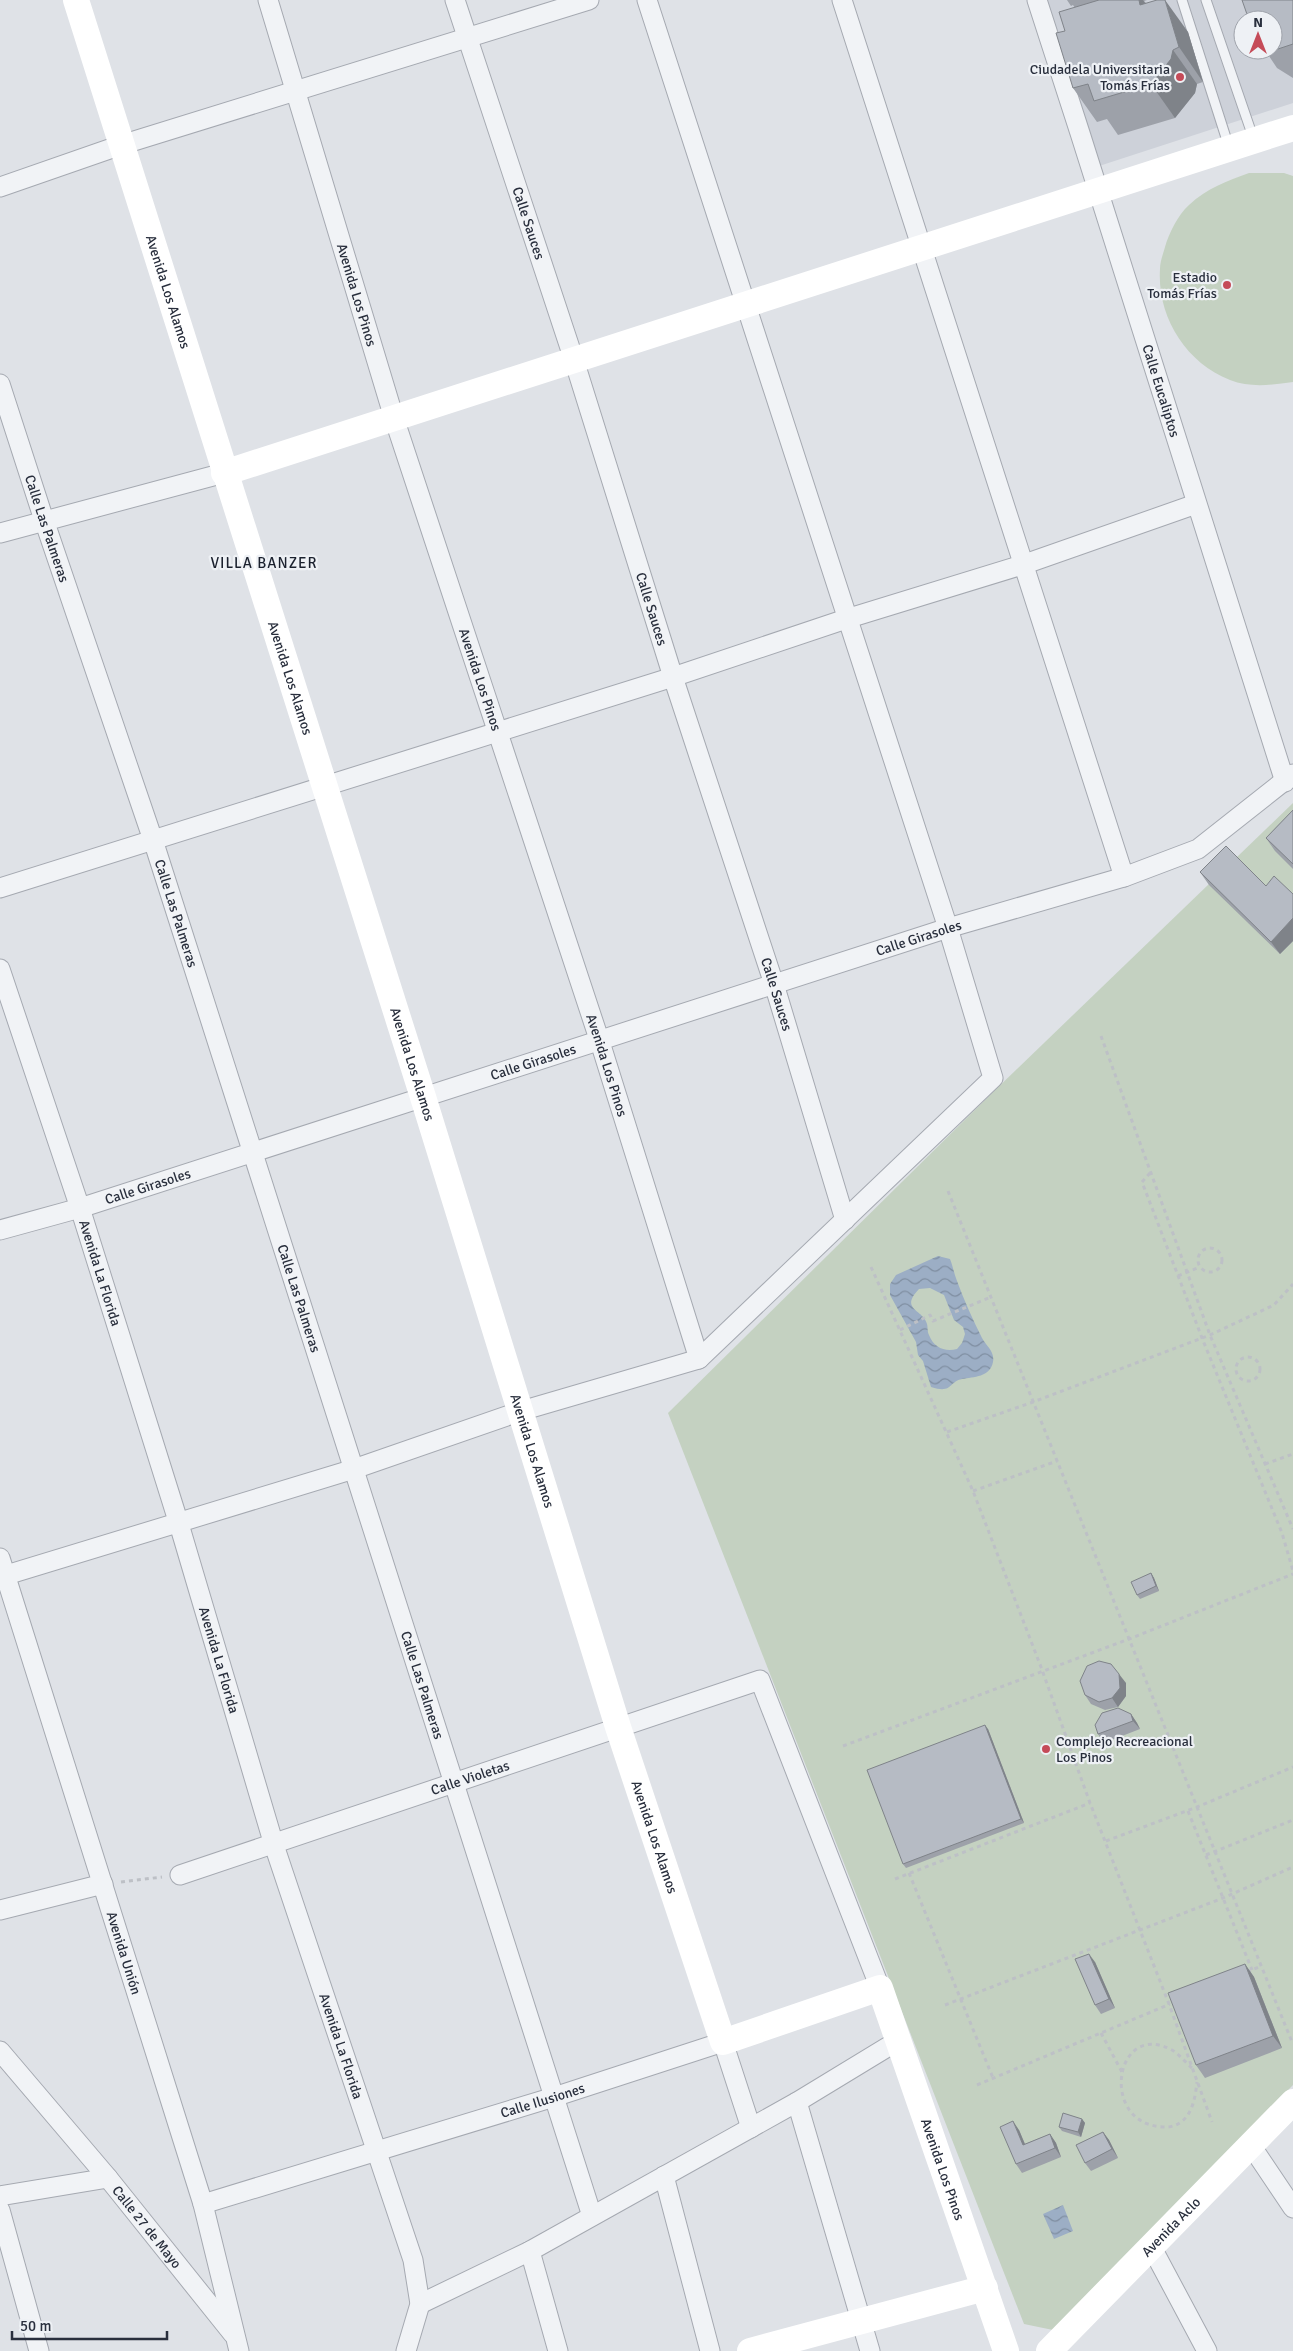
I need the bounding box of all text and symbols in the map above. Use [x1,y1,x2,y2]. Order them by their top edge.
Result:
north arrow [1233,10,1283,60]
text: N [1253,14,1263,31]
place label: Ciudadela Universitaria Tomás Frías [1030,61,1170,94]
marker: Ciudadela Universitaria Tomás Frías [1174,71,1186,83]
street label: Calle Sauces [509,185,549,262]
street label: Avenida Los Alamos [142,233,194,351]
street label: Avenida Los Pinos [333,241,380,349]
place label: Estadio Tomás Frías [1147,269,1217,302]
marker: Estadio Tomás Frías [1221,279,1233,291]
street label: Calle Eucaliptos [1139,342,1184,439]
street label: Calle Las Palmeras [21,473,73,585]
district label: VILLA BANZER [210,554,318,572]
street label: Calle Sauces [632,570,671,648]
street label: Avenida Los Alamos [264,619,316,737]
street label: Avenida Los Pinos [456,626,505,733]
street label: Calle Las Palmeras [151,857,202,969]
street label: Calle Girasoles [874,916,963,959]
street label: Calle Sauces [757,955,796,1033]
street label: Avenida Los Alamos [387,1005,438,1123]
street label: Avenida Los Pinos [583,1012,631,1119]
street label: Calle Girasoles [488,1040,578,1084]
street label: Calle Girasoles [103,1164,193,1208]
street label: Avenida La Florida [76,1218,125,1328]
street label: Calle Las Palmeras [274,1242,324,1354]
street label: Avenida Los Alamos [507,1392,558,1510]
street label: Avenida La Florida [195,1605,243,1715]
street label: Calle Las Palmeras [397,1629,448,1741]
place label: Complejo Recreacional Los Pinos [1056,1733,1193,1766]
marker: Complejo Recreacional Los Pinos [1040,1743,1052,1755]
street label: Calle Violetas [429,1756,512,1799]
street label: Avenida Los Alamos [628,1778,681,1896]
street label: Avenida Unión [103,1909,145,1997]
street label: Avenida La Florida [316,1991,367,2101]
street label: Calle Ilusiones [498,2079,587,2121]
street label: Avenida Los Pinos [917,2116,968,2223]
street label: Calle 27 de Mayo [109,2182,185,2272]
street label: Avenida Aclo [1138,2193,1204,2260]
scale bar [12,2308,168,2340]
text: 50 m [20,2317,51,2335]

